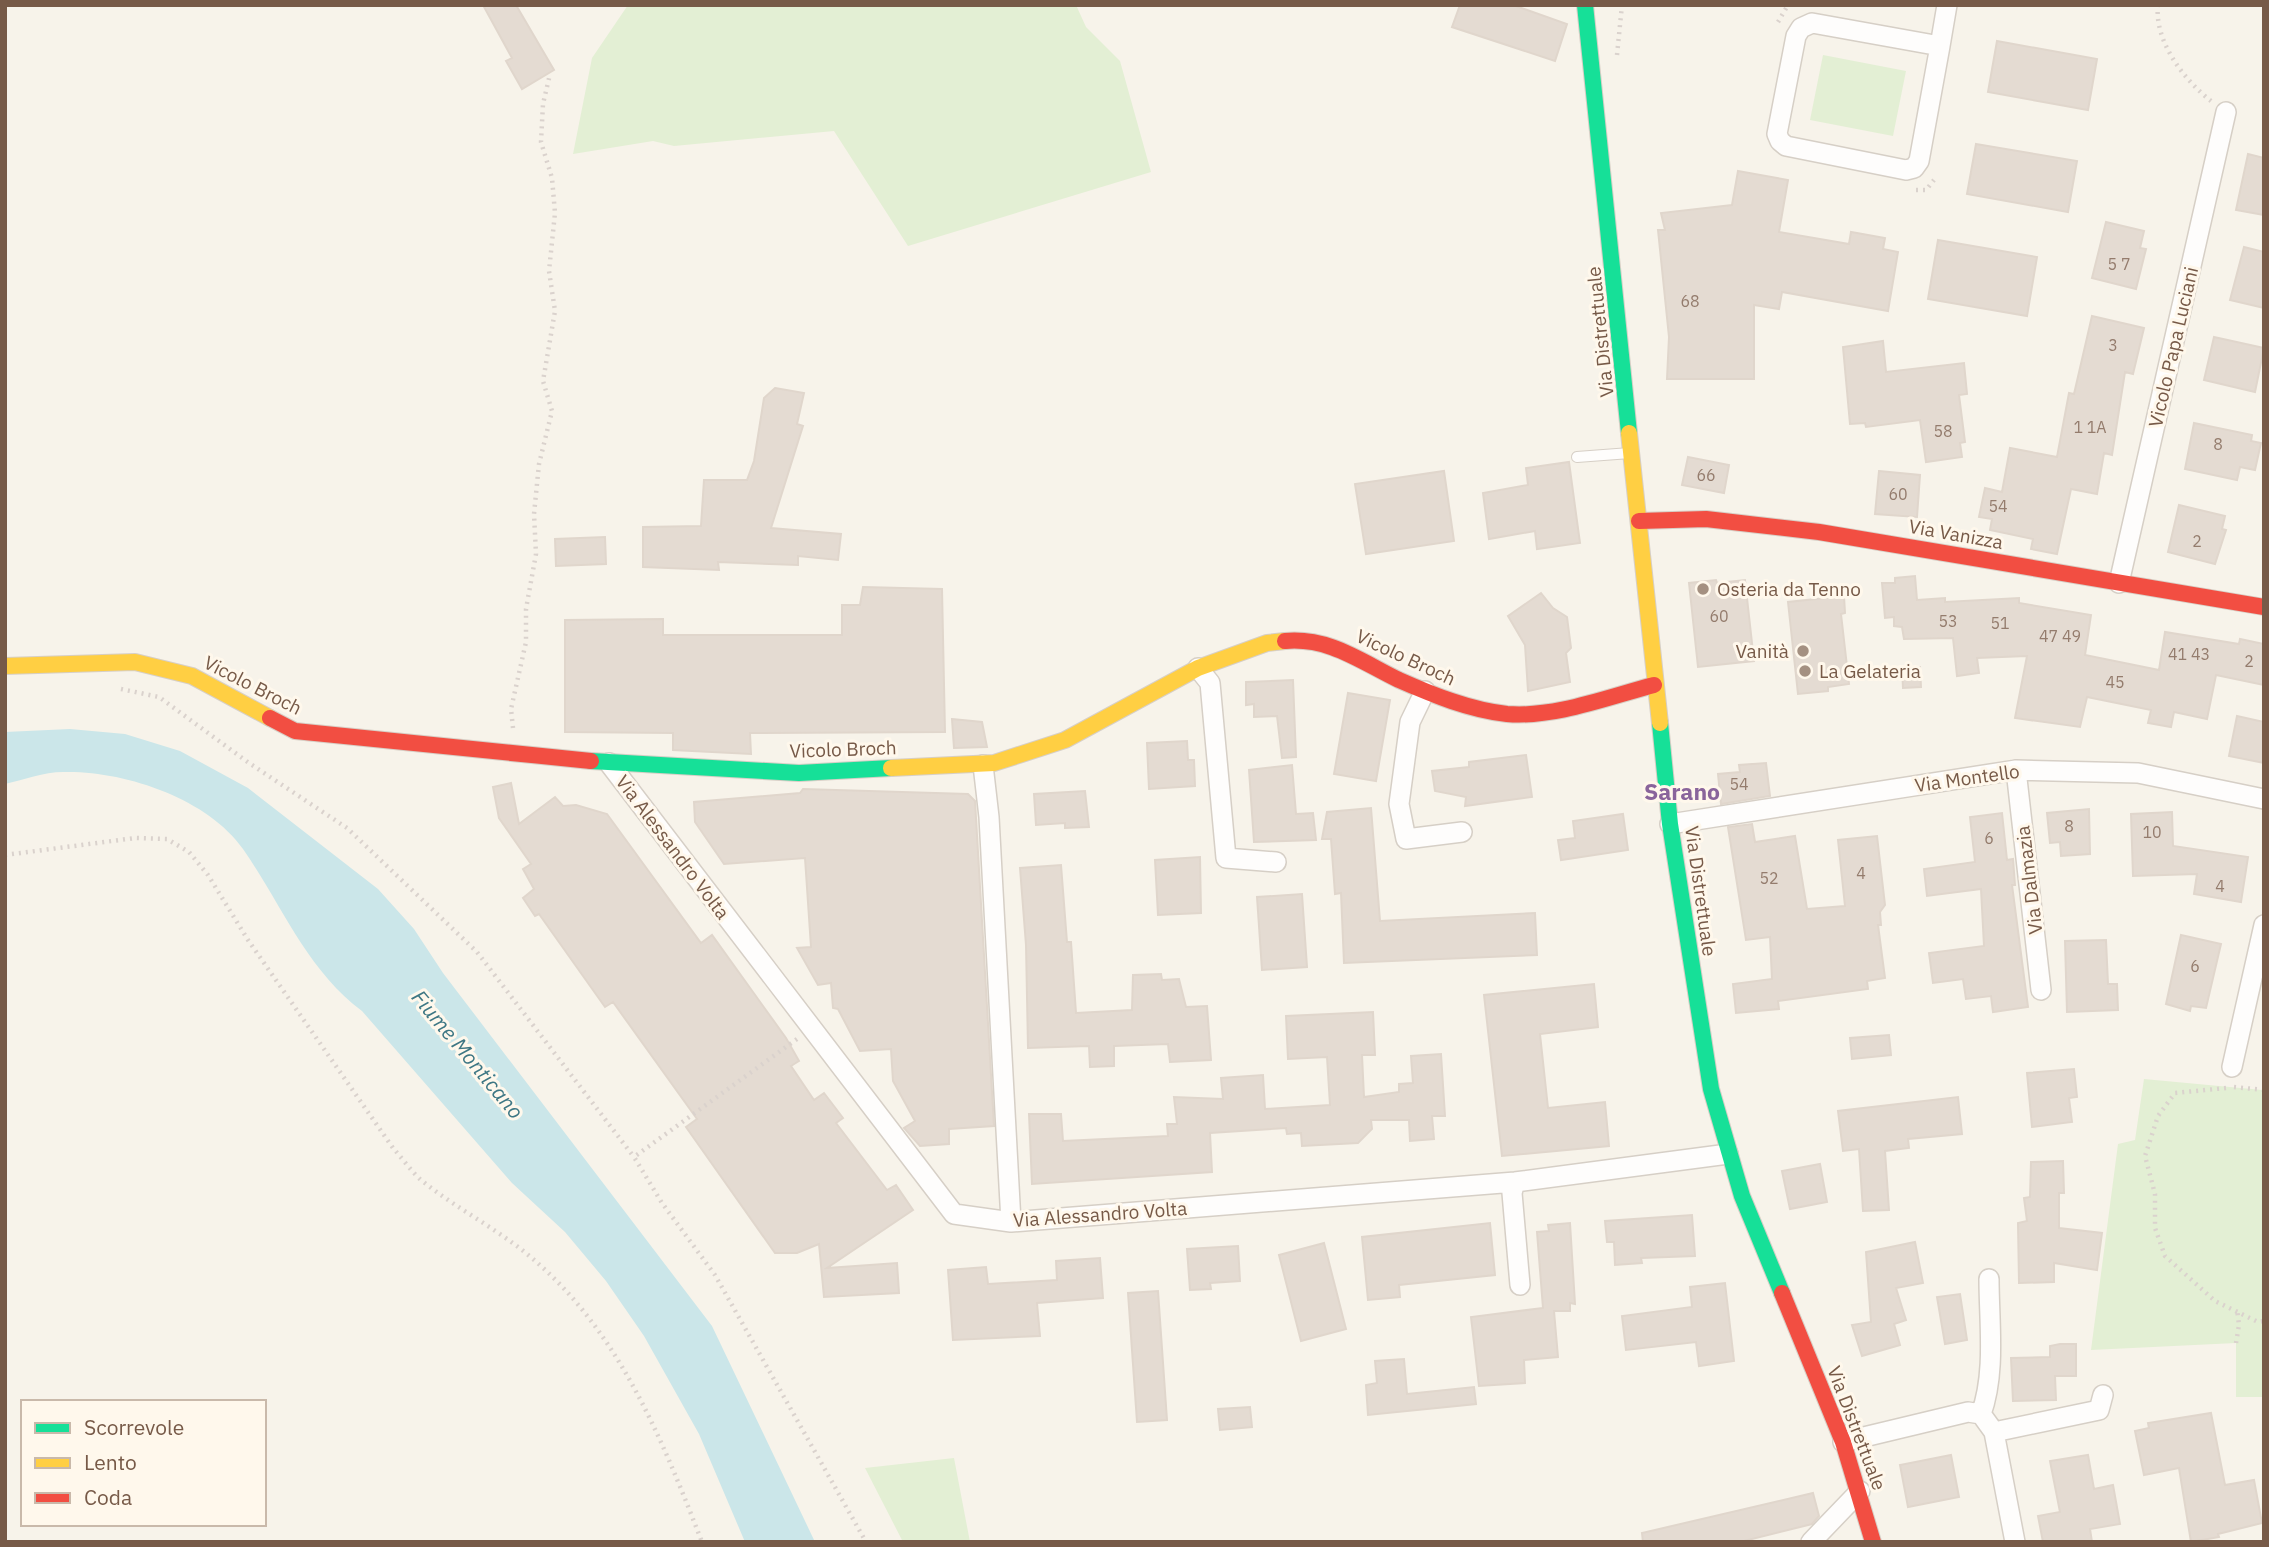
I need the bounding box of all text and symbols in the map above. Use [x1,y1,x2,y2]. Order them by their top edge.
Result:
house number: 5 7 [2108,254,2130,274]
street label: Vicolo Papa Luciani [2143,264,2203,430]
street label: Via Distrettuale [1581,265,1619,399]
house number: 68 [1680,291,1700,311]
house number: 3 [2108,335,2118,355]
house number: 1 1A [2073,417,2107,437]
house number: 58 [1933,421,1953,441]
house number: 8 [2213,434,2223,454]
house number: 66 [1696,465,1716,485]
house number: 60 [1888,484,1908,504]
house number: 54 [1988,496,2008,516]
street label: Via Vanizza [1907,514,2005,554]
house number: 2 [2192,531,2202,551]
place label: Osteria da Tenno [1717,577,1861,601]
marker: Osteria da Tenno [1695,581,1711,597]
house number: 60 [1709,606,1729,626]
house number: 53 [1938,611,1958,631]
house number: 51 [1990,613,2010,633]
street label: Vicolo Broch [1352,624,1460,690]
house number: 47 49 [2039,626,2081,646]
place label: Vanità [1735,639,1789,663]
marker: Vanità [1795,643,1811,659]
house number: 41 43 [2168,644,2210,664]
street label: Vicolo Broch [200,650,306,720]
house number: 2 [2244,651,2254,671]
place label: La Gelateria [1819,659,1921,683]
marker: La Gelateria [1797,663,1813,679]
house number: 45 [2105,672,2125,692]
street label: Vicolo Broch [789,735,897,763]
street label: Via Montello [1913,759,2021,797]
street label: Via Alessandro Volta [611,770,735,924]
house number: 54 [1729,774,1749,794]
district label: Sarano [1644,776,1720,806]
house number: 8 [2064,816,2074,836]
house number: 10 [2142,822,2162,842]
street label: Via Distrettuale [1680,824,1722,958]
street label: Via Dalmazia [2010,824,2048,936]
house number: 6 [1984,828,1994,848]
house number: 4 [1856,863,1866,883]
house number: 52 [1759,868,1779,888]
house number: 4 [2215,876,2225,896]
house number: 6 [2190,956,2200,976]
water label: Fiume Monticano [406,984,530,1124]
street label: Via Alessandro Volta [1012,1196,1188,1232]
street label: Via Distrettuale [1822,1362,1892,1494]
legend [21,1400,266,1526]
text: Scorrevole [84,1413,184,1441]
text: Lento [84,1448,137,1476]
text: Coda [84,1483,132,1511]

